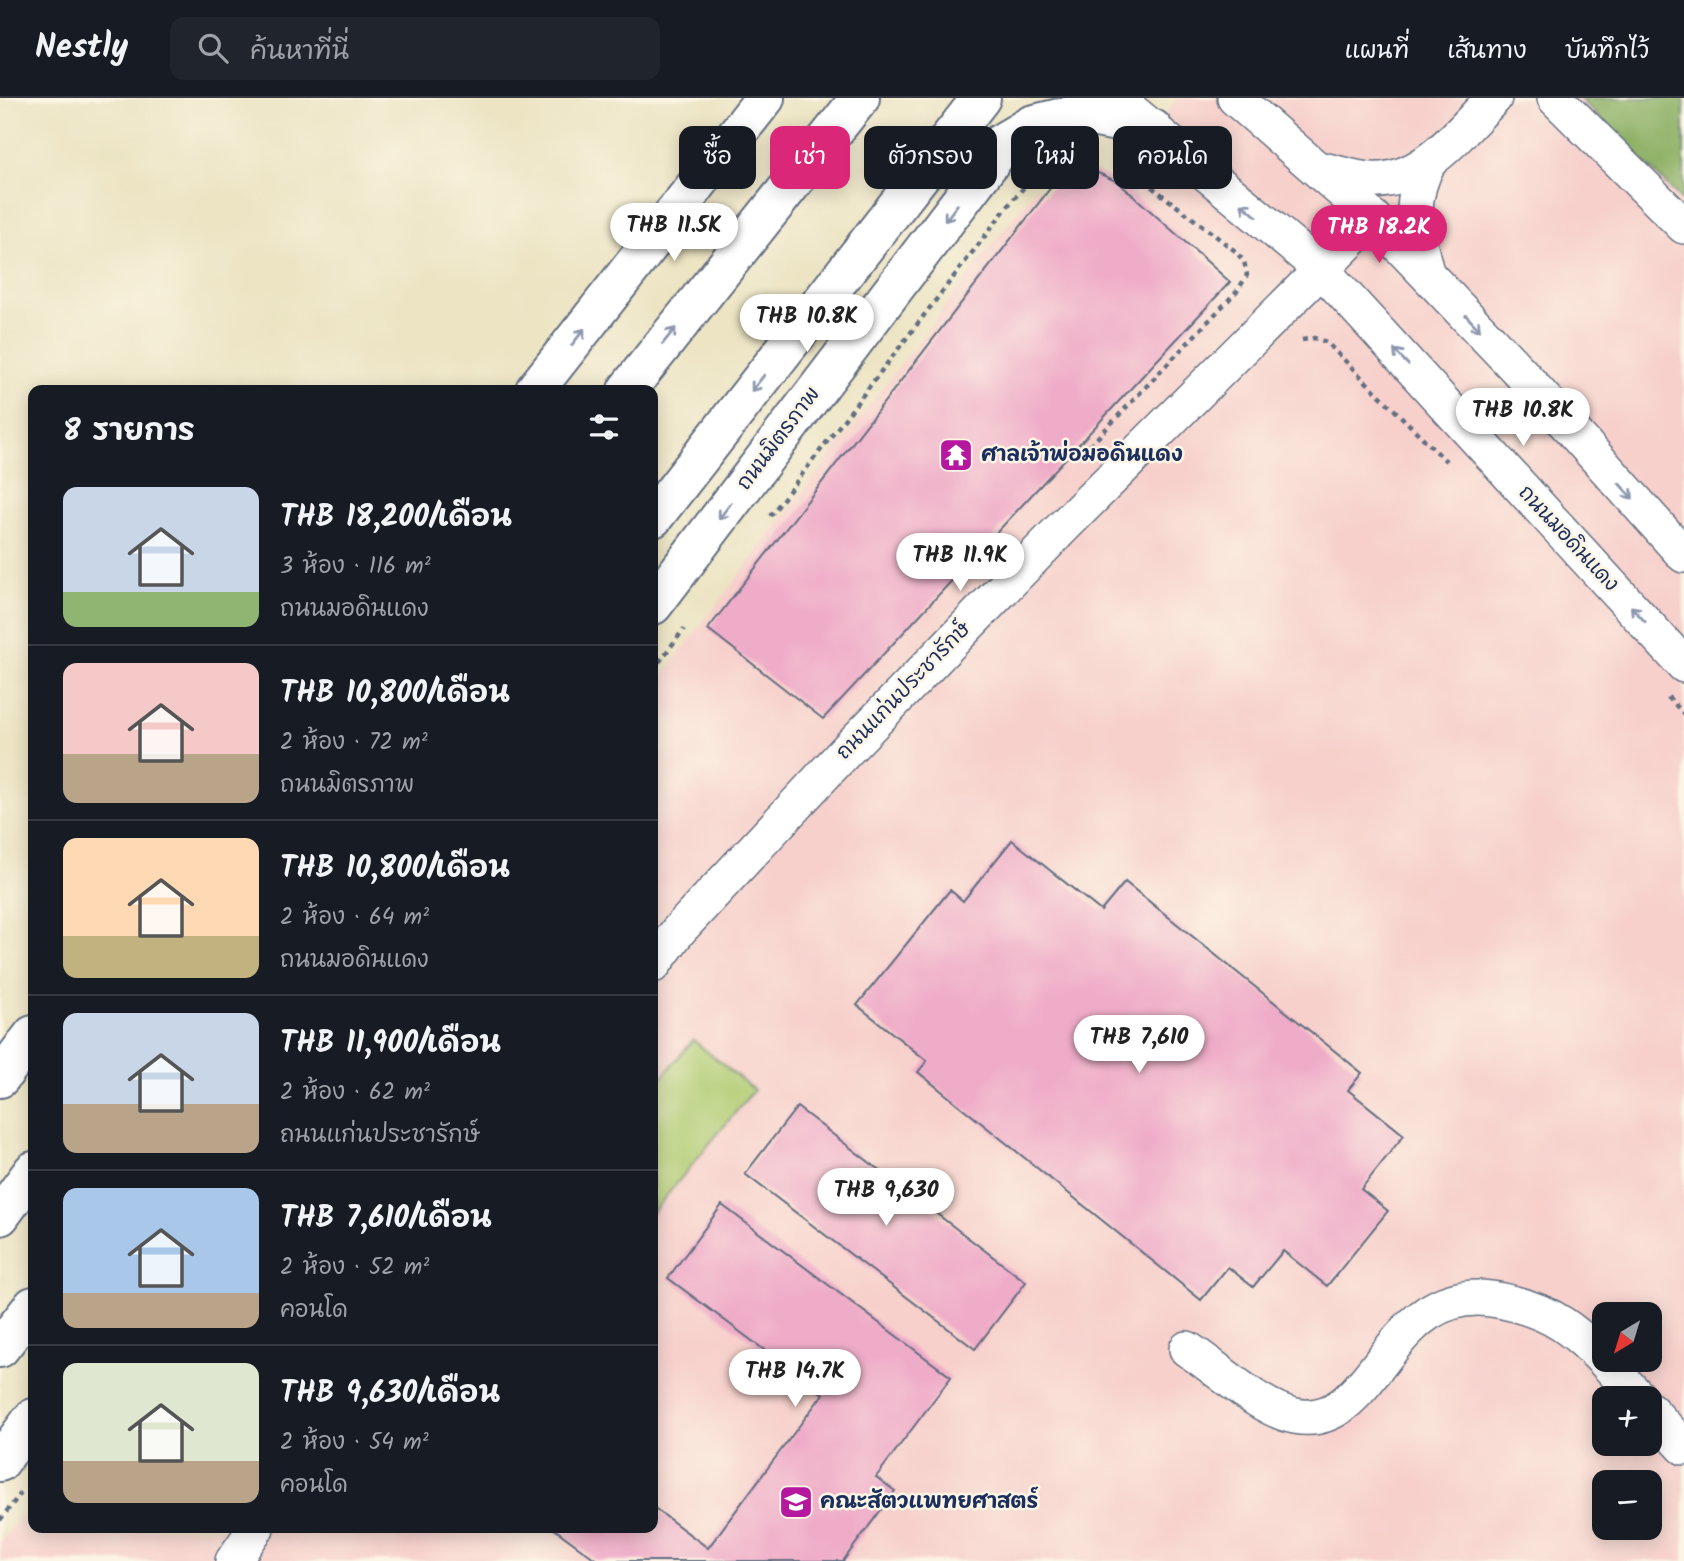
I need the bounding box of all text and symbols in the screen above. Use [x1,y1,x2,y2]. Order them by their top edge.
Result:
search box [170,17,660,80]
text: Nestly [35,22,128,75]
icon: search [194,29,232,67]
text: ค้นหาที่นี่ [250,31,349,73]
text: แผนที่ [1344,32,1409,71]
text: เส้นทาง [1447,32,1527,71]
text: บันทึกไว้ [1565,32,1649,71]
chip: ซื้อ [679,126,756,189]
chip: เช่า [770,126,850,189]
chip: ตัวกรอง [864,126,997,189]
chip: ใหม่ [1011,126,1099,189]
chip: คอนโด [1113,126,1232,189]
one-way arrow [1241,202,1259,218]
one-way arrow [944,203,959,221]
pin: THB 11.5K [594,204,754,263]
pin: THB 18.2K [1299,206,1459,265]
text: THB 11.5K [626,208,722,244]
text: THB 18.2K [1327,210,1431,246]
pin: THB 10.8K [727,294,887,354]
text: THB 10.8K [756,299,858,335]
one-way arrow [1465,314,1481,332]
one-way arrow [570,328,585,346]
one-way arrow [661,328,677,346]
one-way arrow [1393,349,1410,366]
one-way arrow [751,374,766,392]
street label: ถนนมิตรภาพ [729,380,829,498]
pin: THB 10.8K [1443,388,1603,448]
text: THB 10.8K [1472,393,1574,429]
text: 8 รายการ [63,408,195,456]
icon: filters [585,408,623,446]
temple icon: ศาลเจ้าพ่อมอดินแดง [937,436,975,474]
place label: ศาลเจ้าพ่อมอดินแดง [981,439,1183,472]
street label: ถนนมอดินแดง [1510,478,1626,600]
one-way arrow [1618,482,1635,499]
text: THB 18,200/เดือน [280,494,512,542]
one-way arrow [717,501,732,520]
icon: home [119,515,203,599]
pin: THB 11.9K [880,533,1040,593]
text: THB 11.9K [912,538,1008,574]
text: 3 ห้อง · 116 m² [280,549,431,585]
text: ถนนมอดินแดง [280,592,429,628]
one-way arrow [1630,605,1646,623]
street label: ถนนแก่นประชารักษ์ [829,614,980,768]
text: THB 10,800/เดือน [280,670,510,718]
icon: home [119,691,203,775]
text: 2 ห้อง · 72 m² [280,725,428,761]
text: ถนนมิตรภาพ [280,768,414,804]
text: THB 10,800/เดือน [280,845,510,893]
icon: home [119,866,203,950]
text: 2 ห้อง · 64 m² [280,900,429,936]
text: ถนนมอดินแดง [280,943,429,979]
pin: THB 7,610 [1059,1016,1219,1075]
text: THB 11,900/เดือน [280,1020,501,1068]
text: THB 7,610 [1090,1020,1188,1056]
icon: home [119,1041,203,1125]
text: 2 ห้อง · 62 m² [280,1075,430,1111]
text: ถนนแก่นประชารักษ์ [280,1118,480,1154]
pin: THB 9,630 [806,1168,966,1228]
text: THB 9,630 [833,1173,939,1209]
text: THB 7,610/เดือน [280,1195,492,1243]
icon: home [119,1216,203,1300]
text: 2 ห้อง · 52 m² [280,1250,429,1286]
text: คอนโด [280,1293,348,1329]
north arrow [1592,1302,1662,1372]
map controls [1592,1302,1662,1540]
pin: THB 14.7K [715,1350,875,1409]
text: THB 14.7K [745,1354,845,1390]
text: THB 9,630/เดือน [280,1370,500,1418]
button: + [1592,1386,1662,1456]
icon: home [119,1391,203,1475]
text: 2 ห้อง · 54 m² [280,1425,429,1461]
text: คอนโด [280,1468,348,1504]
button: − [1592,1470,1662,1540]
school or university icon: คณะสัตวแพทยศาสตร์ [777,1483,815,1521]
place label: คณะสัตวแพทยศาสตร์ [820,1486,1039,1519]

